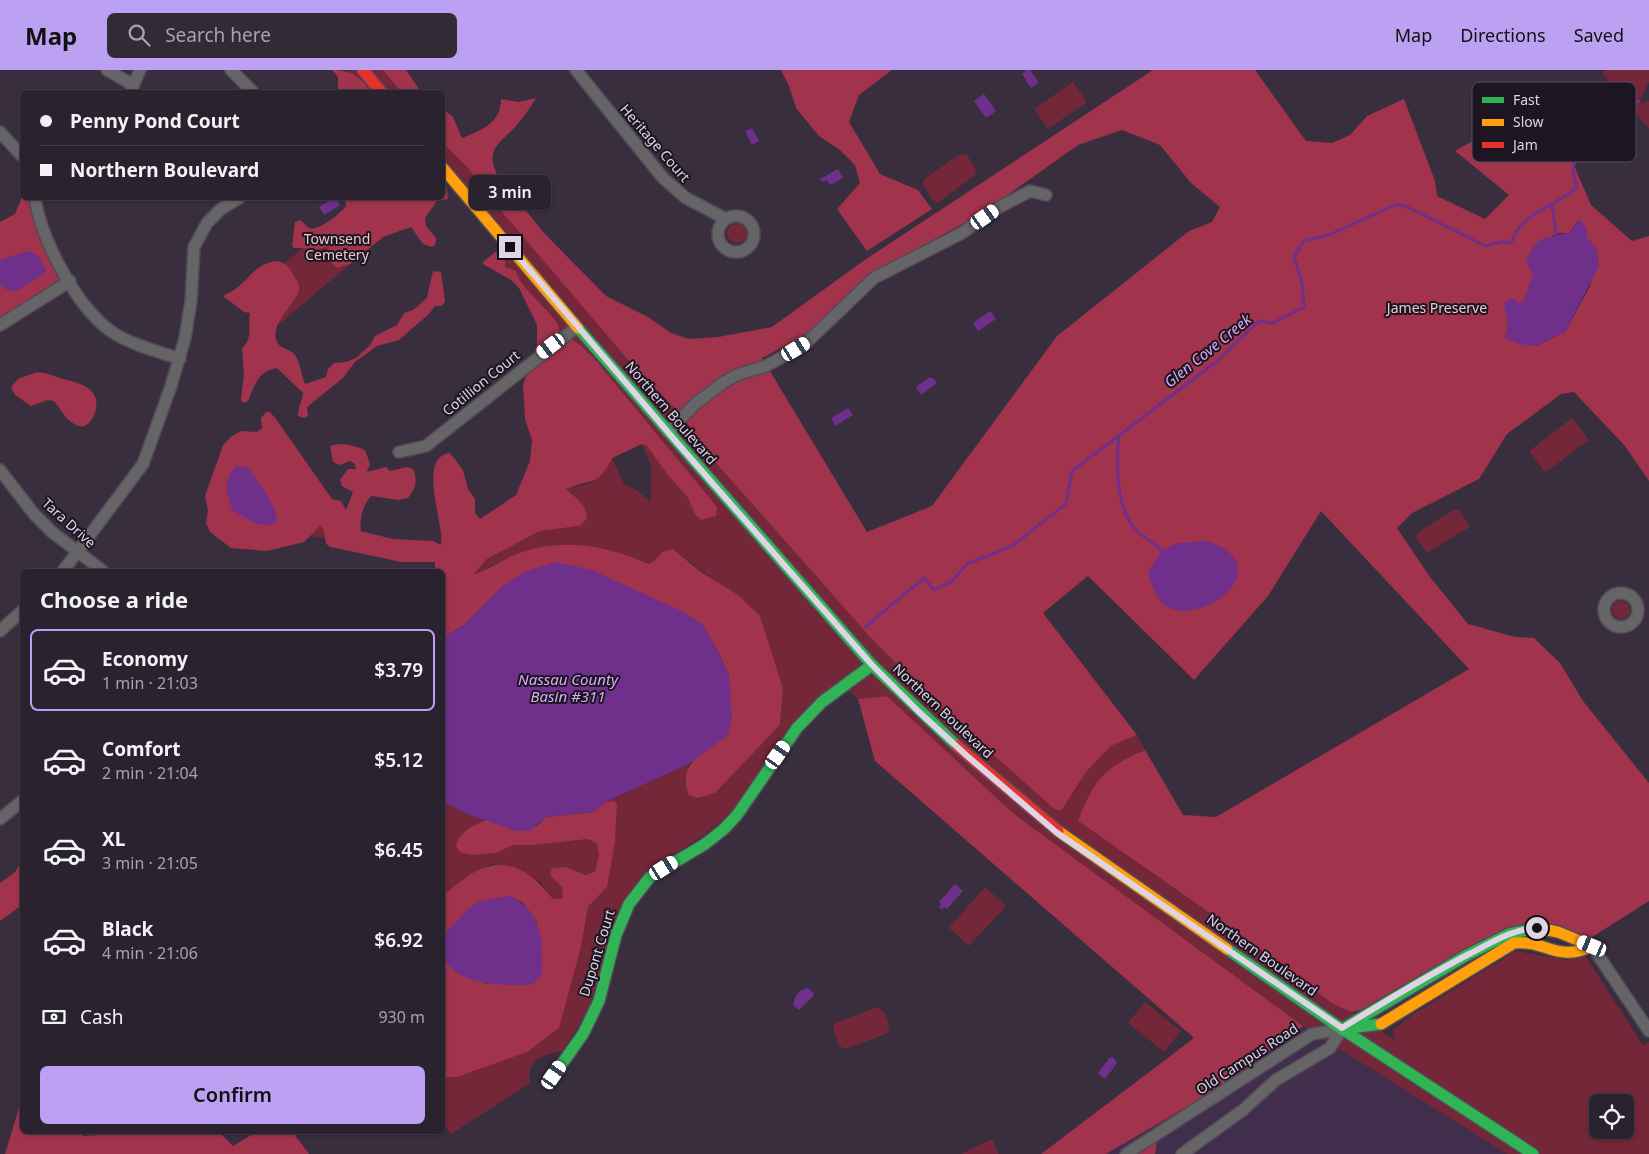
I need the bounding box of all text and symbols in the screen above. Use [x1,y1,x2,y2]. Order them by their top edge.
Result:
search box [107,13,457,58]
text: Map [25,19,77,52]
icon: search [125,21,153,49]
text: Search here [165,22,271,48]
text: Map [1395,23,1432,47]
text: Directions [1460,23,1546,47]
text: Saved [1574,23,1624,47]
legend [1472,82,1636,162]
text: Fast [1513,90,1540,109]
street label: Heritage Court [616,100,695,186]
text: Penny Pond Court [70,108,240,134]
text: Slow [1513,112,1544,131]
text: Jam [1511,135,1538,154]
text: Northern Boulevard [70,157,259,183]
callout: 3 min [469,174,551,210]
text: 3 min [488,181,532,203]
car [968,202,1001,232]
park label: Townsend Cemetery [304,229,370,264]
route end [499,236,521,258]
park label: James Preserve [1385,298,1487,317]
water label: Glen Cove Creek [1160,309,1255,391]
car [534,331,567,361]
car [779,335,812,363]
street label: Cotillion Court [438,346,523,420]
street label: Northern Boulevard [621,357,722,468]
street label: Tara Drive [38,493,100,552]
text: Choose a ride [40,584,188,614]
text: Economy [102,646,188,672]
icon: car [42,648,87,693]
text: $3.79 [374,657,423,683]
street label: Northern Boulevard [889,659,998,762]
water label: Nassau County Basin #311 [518,669,619,706]
text: 1 min · 21:03 [102,672,198,694]
text: Comfort [102,736,181,762]
icon: car [42,738,87,783]
car [763,738,792,772]
text: $5.12 [374,747,423,773]
text: 2 min · 21:04 [102,762,198,784]
text: XL [102,826,125,852]
icon: car [42,828,87,873]
text: $6.45 [374,837,423,863]
text: 3 min · 21:05 [102,852,198,874]
car [647,854,680,882]
street label: Dupont Court [574,907,619,999]
street label: Northern Boulevard [1203,909,1321,1000]
text: Black [102,916,153,942]
route start [1526,917,1548,939]
icon: car [42,918,87,963]
text: $6.92 [374,927,423,953]
car [1575,933,1608,959]
text: 4 min · 21:06 [102,942,198,964]
icon: cash [40,1003,68,1031]
text: Cash [80,1004,124,1030]
text: 930 m [378,1006,425,1028]
street label: Old Campus Road [1192,1019,1301,1099]
car [539,1058,568,1092]
button: Confirm [40,1066,425,1124]
map controls [1589,1094,1634,1139]
button: locate [1589,1094,1634,1139]

